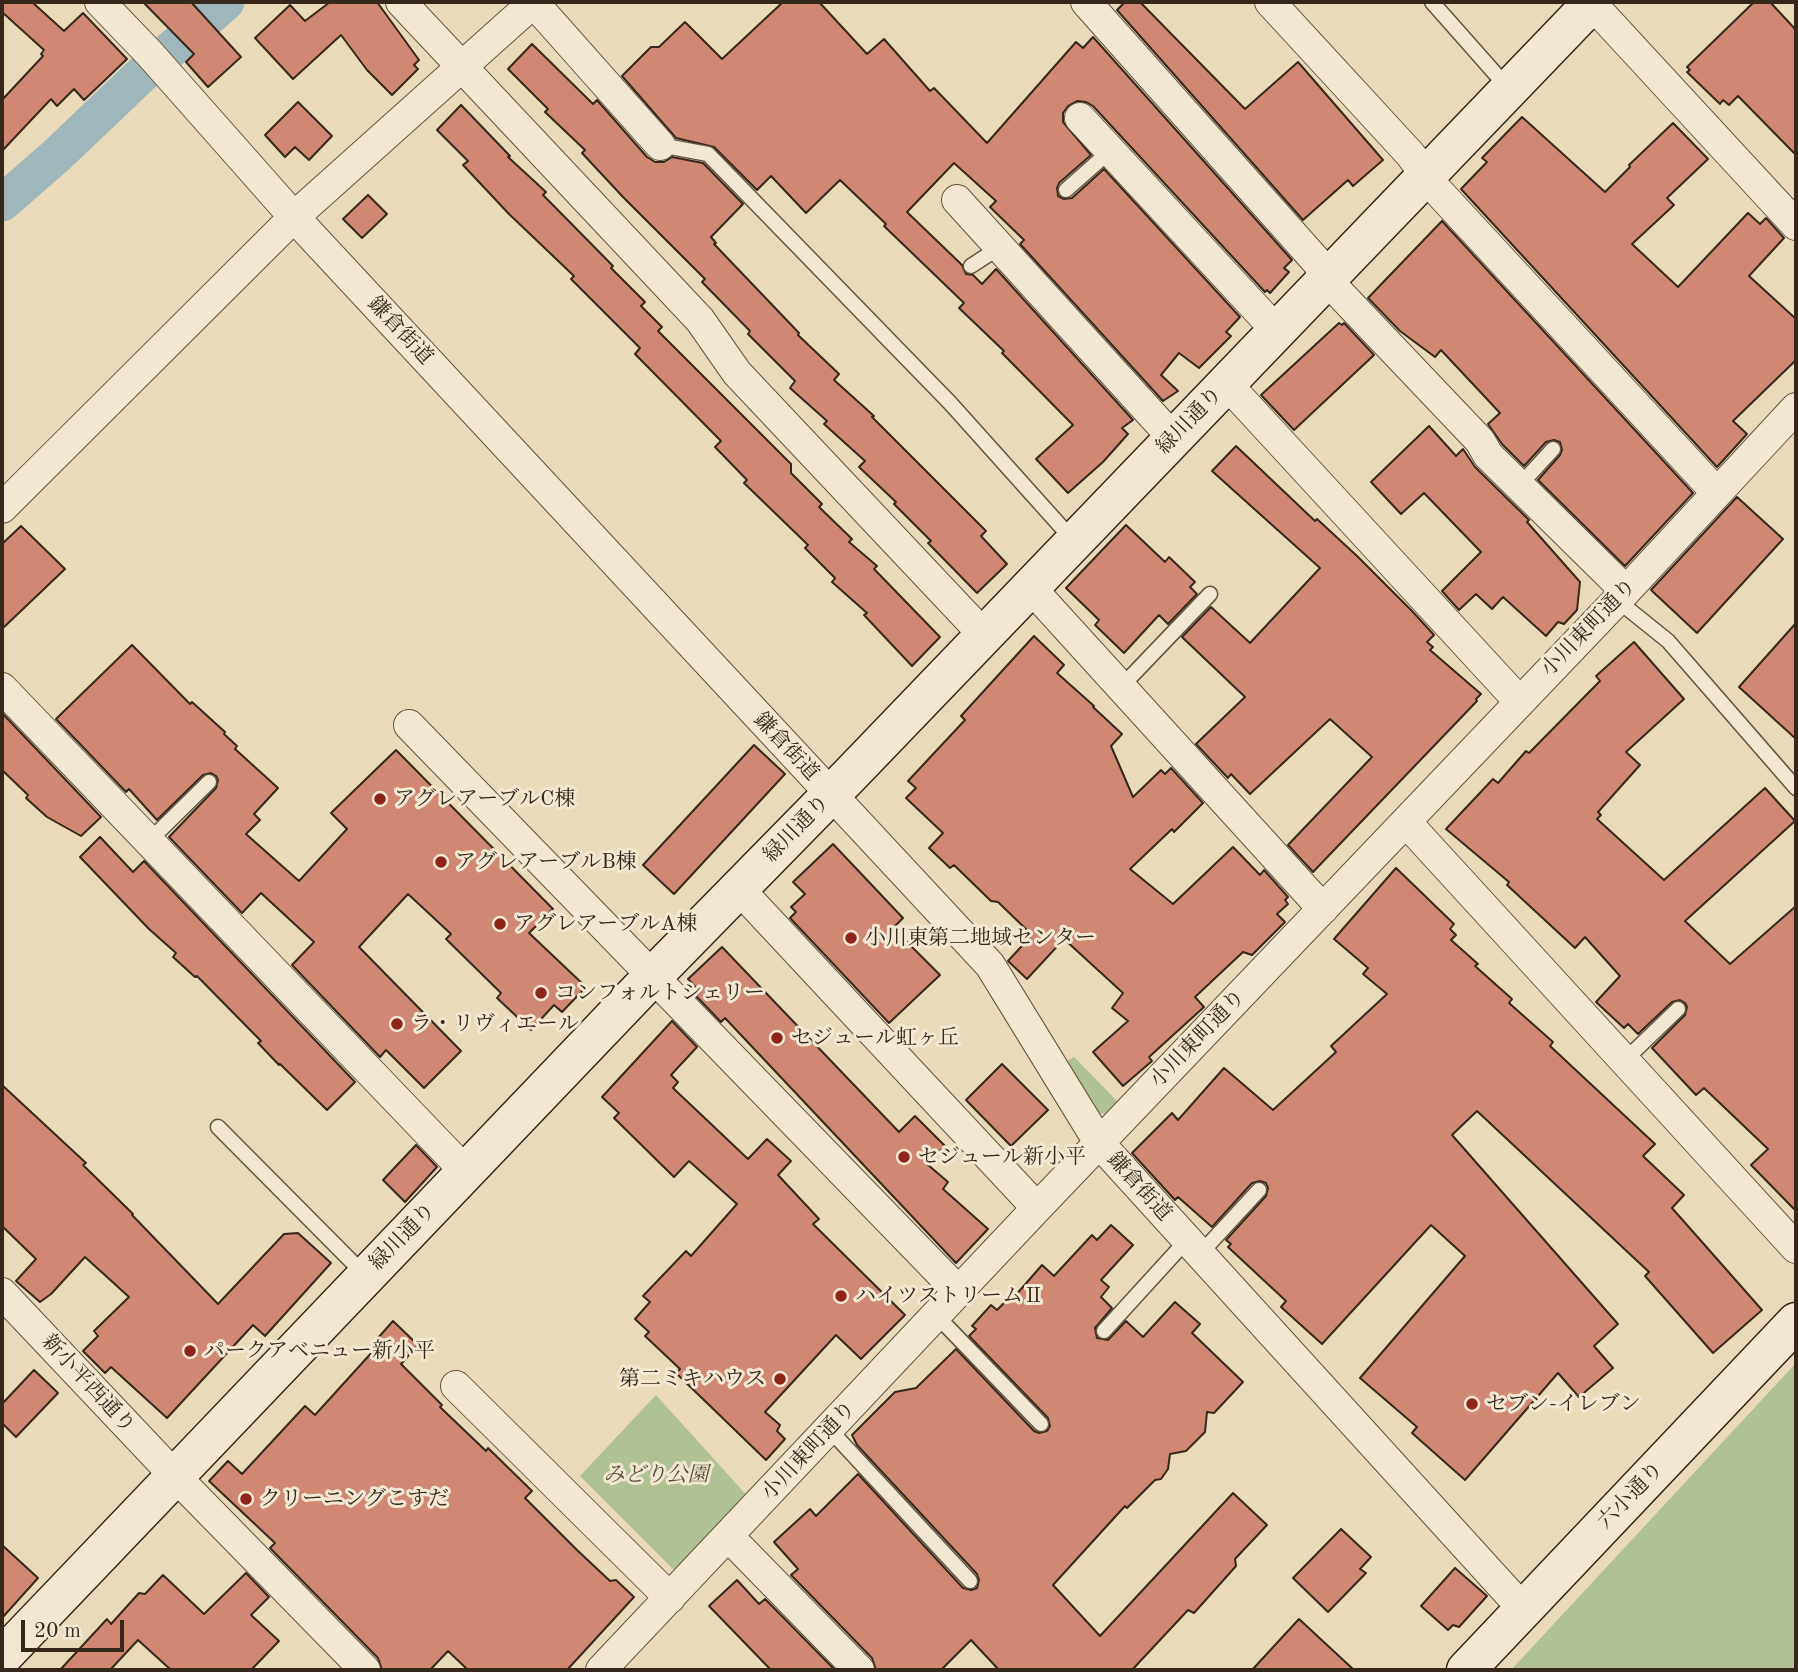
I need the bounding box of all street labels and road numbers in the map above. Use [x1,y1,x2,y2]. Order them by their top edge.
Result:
street label: 鎌倉街道 [362,292,438,370]
street label: 緑川通り [1152,382,1228,460]
street label: 小川東町通り [1536,574,1642,682]
street label: 鎌倉街道 [748,708,824,786]
street label: 緑川通り [759,790,835,868]
street label: 小川東町通り [1145,985,1251,1093]
street label: 鎌倉街道 [1102,1147,1176,1227]
street label: 緑川通り [365,1198,441,1276]
street label: 新小平西通り [36,1329,140,1439]
street label: 小川東町通り [757,1396,861,1506]
street label: 六小通り [1593,1457,1669,1535]

